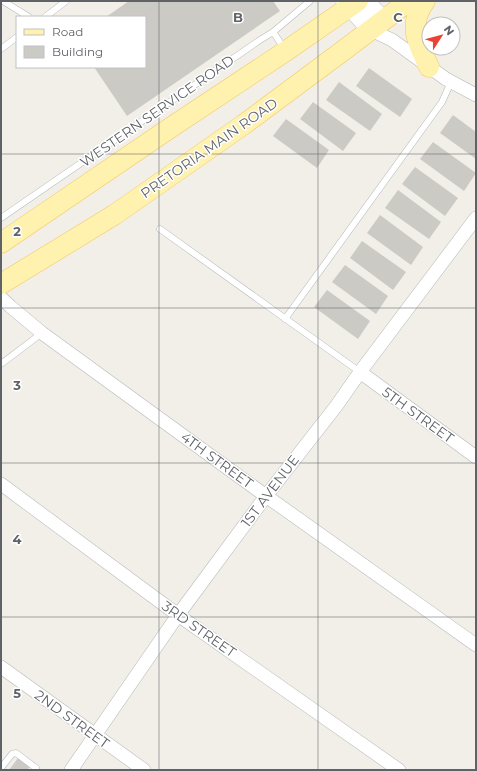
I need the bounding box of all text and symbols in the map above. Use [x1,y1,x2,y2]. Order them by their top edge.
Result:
text: B [233,9,243,25]
text: C [393,9,403,25]
legend [16,16,146,68]
north arrow [421,16,461,56]
text: N [441,22,457,38]
text: Road [52,24,83,39]
text: Building [52,44,103,59]
street label: WESTERN SERVICE ROAD [77,51,237,171]
street label: PRETORIA MAIN ROAD [137,94,281,202]
text: 2 [13,223,21,239]
text: 3 [12,377,21,393]
street label: 5TH STREET [379,383,457,447]
street label: 4TH STREET [177,428,257,492]
street label: 1ST AVENUE [237,451,303,531]
text: 4 [13,531,22,547]
street label: 3RD STREET [158,597,240,661]
text: 5 [13,685,21,701]
street label: 2ND STREET [31,686,113,752]

